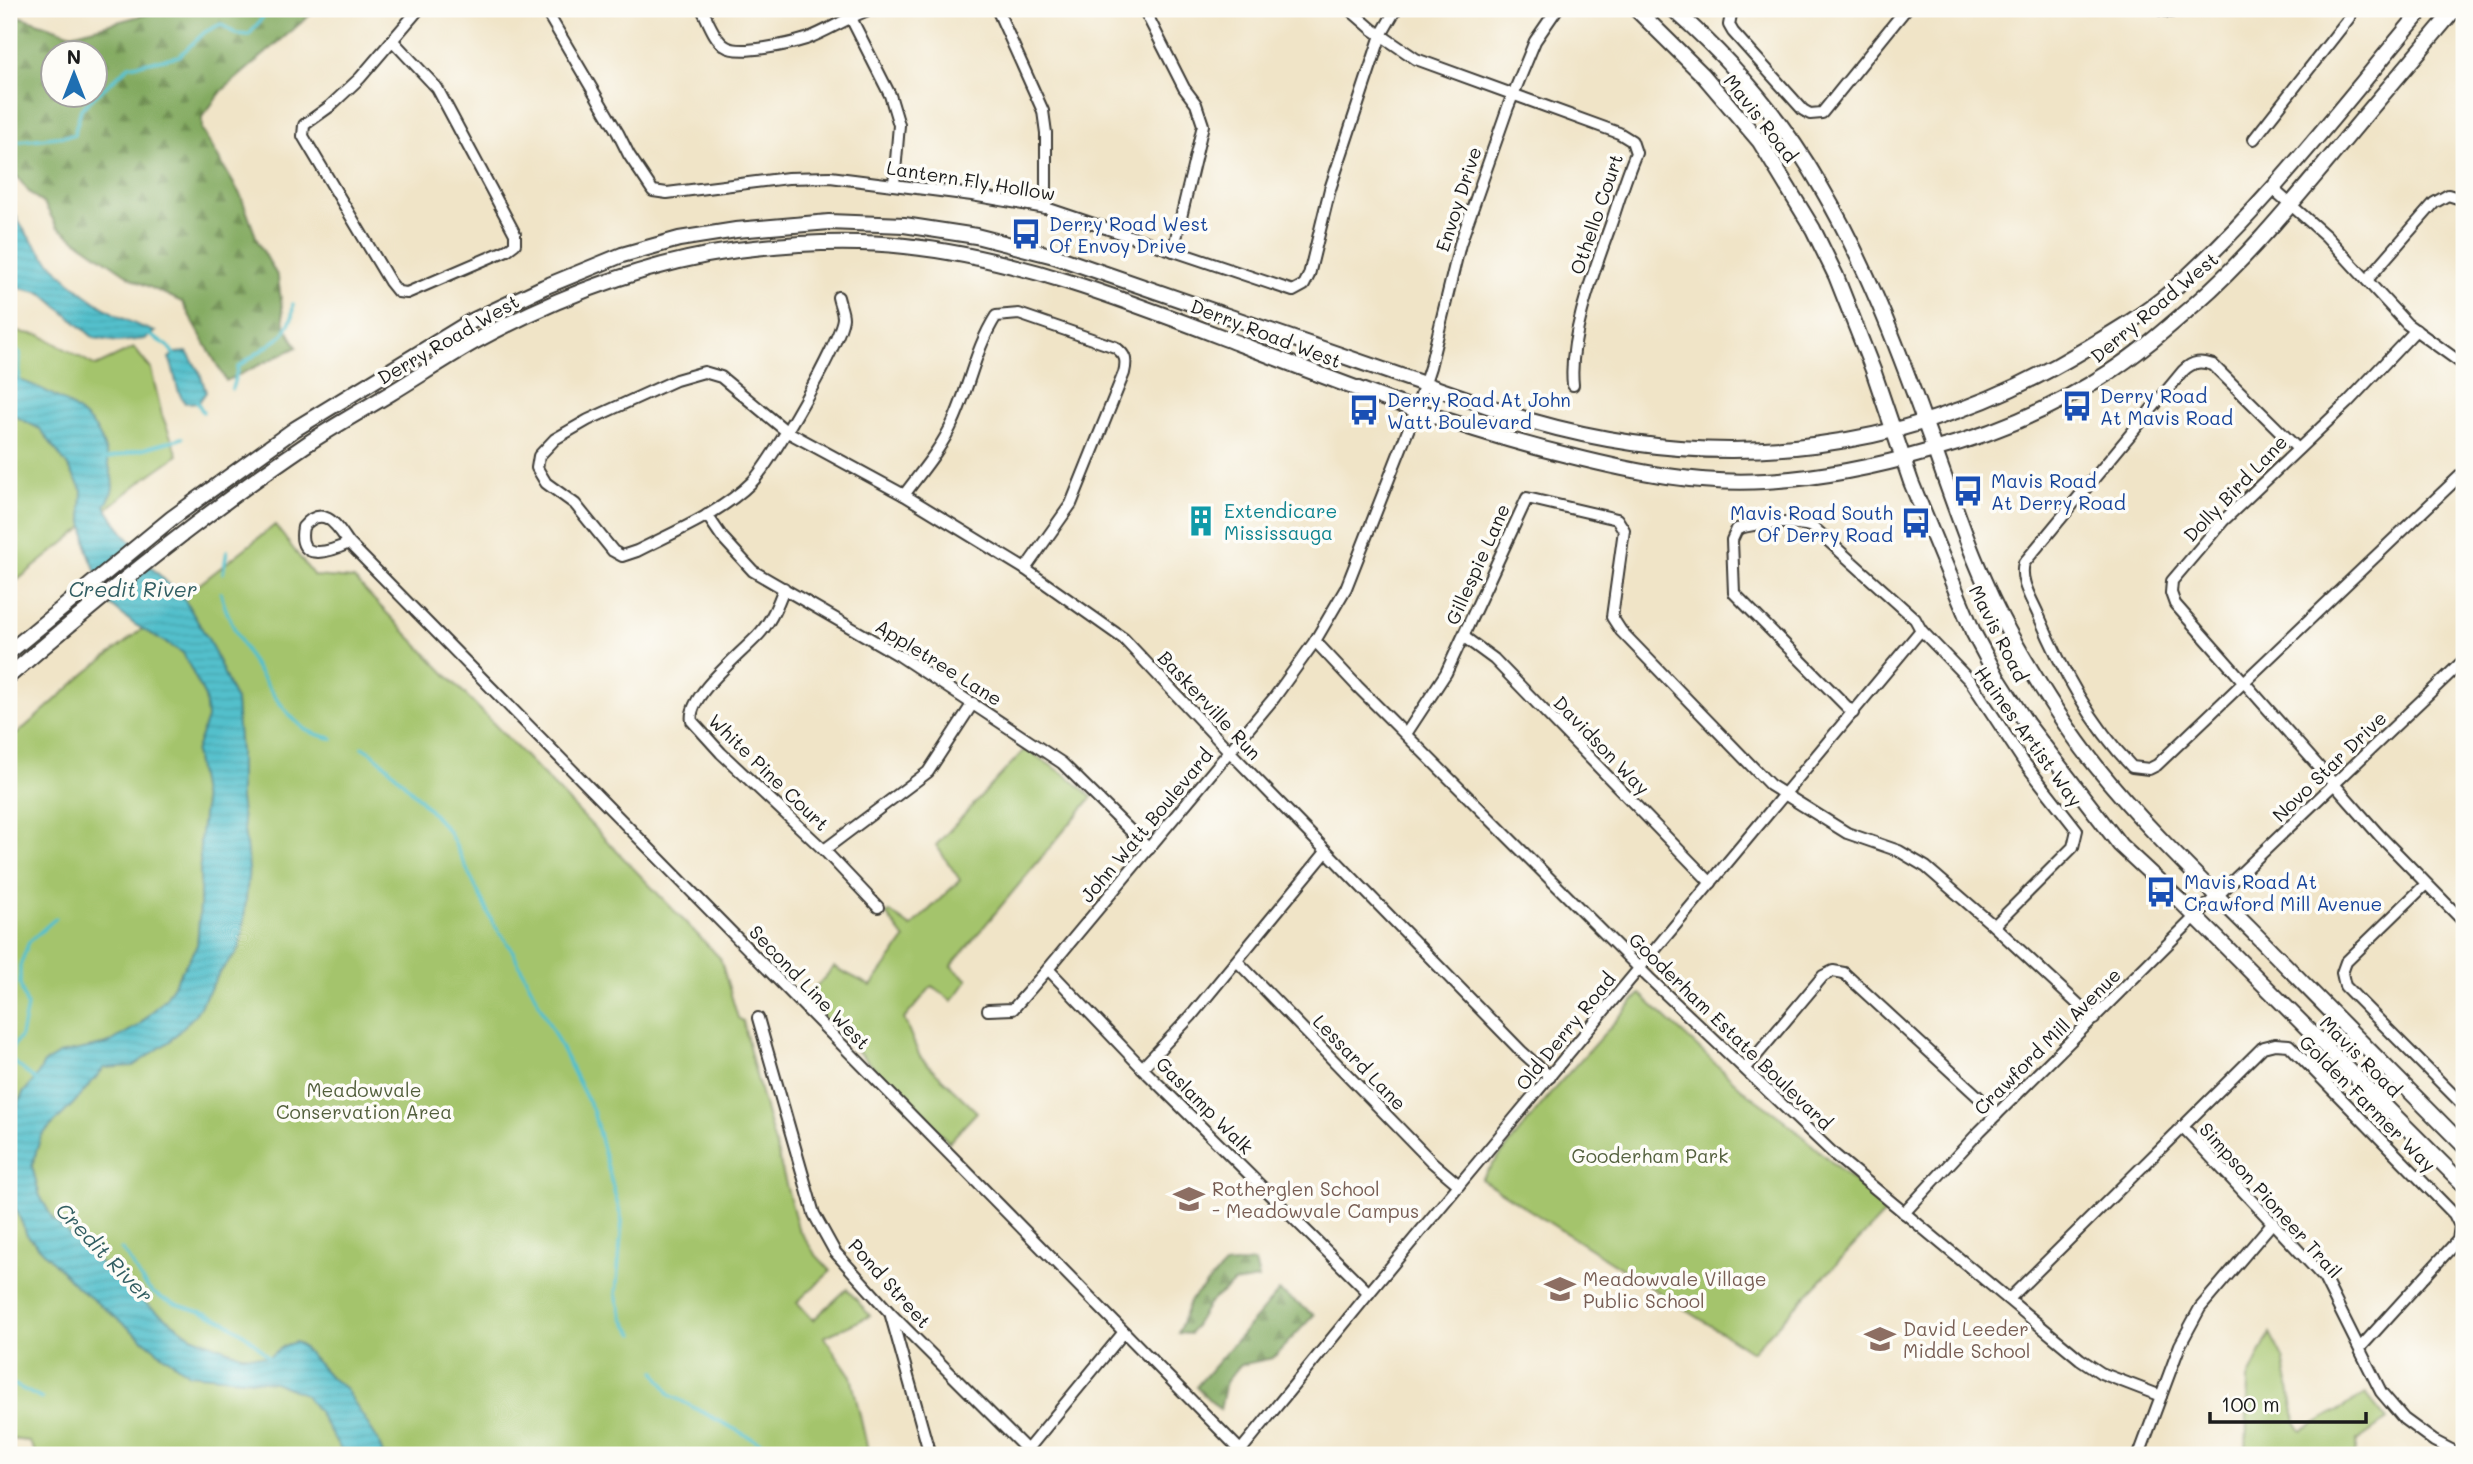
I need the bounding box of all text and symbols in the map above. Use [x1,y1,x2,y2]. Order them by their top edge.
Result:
north arrow [38,38,108,108]
text: N [67,44,81,69]
street label: Mavis Road [1719,69,1803,167]
street label: Envoy Drive [1429,143,1487,255]
street label: Othello Court [1564,150,1628,278]
street label: Lantern Fly Hollow [885,154,1057,206]
place label: Derry Road West Of Envoy Drive [1049,211,1208,258]
bus stop icon: Derry Road West Of Envoy Drive [1009,217,1043,251]
street label: Derry Road West [2085,246,2223,368]
street label: Derry Road West [373,288,523,390]
street label: Derry Road West [1187,293,1345,373]
place label: Derry Road At Mavis Road [2100,383,2233,430]
place label: Derry Road At John Watt Boulevard [1387,387,1571,434]
bus stop icon: Derry Road At Mavis Road [2060,389,2094,423]
bus stop icon: Derry Road At John Watt Boulevard [1347,393,1381,427]
street label: Dolly Bird Lane [2178,429,2292,547]
place label: Mavis Road At Derry Road [1991,468,2126,515]
bus stop icon: Mavis Road At Derry Road [1951,474,1985,508]
place label: Extendicare Mississauga [1224,498,1337,545]
street label: Gillespie Lane [1439,500,1515,628]
place label: Mavis Road South Of Derry Road [1730,500,1893,547]
building icon: Extendicare Mississauga [1184,504,1218,538]
bus stop icon: Mavis Road South Of Derry Road [1899,506,1933,540]
water label: Credit River [69,575,197,602]
street label: Mavis Road [1964,580,2034,686]
street label: Appletree Lane [871,613,1007,711]
street label: Baskerville Run [1153,645,1267,765]
street label: Haines Artist Way [1970,661,2088,811]
street label: Davidson Way [1548,690,1656,800]
street label: Novo Star Drive [2267,705,2391,827]
street label: White Pine Court [703,708,835,836]
street label: John Watt Boulevard [1074,743,1218,907]
place label: Mavis Road At Crawford Mill Avenue [2184,869,2382,916]
bus stop icon: Mavis Road At Crawford Mill Avenue [2144,875,2178,909]
street label: Second Line West [744,919,876,1055]
street label: Gooderham Estate Boulevard [1624,927,1838,1135]
street label: Crawford Mill Avenue [1968,962,2126,1120]
street label: Old Derry Road [1510,967,1620,1095]
street label: Lessard Lane [1308,1009,1412,1115]
street label: Mavis Road [2315,1010,2407,1102]
street label: Golden Farmer Way [2294,1029,2442,1177]
street label: Gaslamp Walk [1151,1051,1259,1159]
park label: Meadowvale Conservation Area [276,1077,452,1124]
street label: Simpson Pioneer Trail [2194,1117,2348,1283]
park label: Gooderham Park [1572,1143,1728,1168]
place label: Rotherglen School - Meadowvale Campus [1212,1176,1419,1223]
school or university icon: Rotherglen School - Meadowvale Campus [1172,1182,1206,1216]
water label: Credit River [51,1196,159,1308]
street label: Pond Street [843,1233,937,1333]
place label: Meadowvale Village Public School [1583,1266,1766,1313]
school or university icon: Meadowvale Village Public School [1543,1272,1577,1306]
place label: David Leeder Middle School [1903,1316,2031,1363]
school or university icon: David Leeder Middle School [1863,1322,1897,1356]
scale bar [2210,1380,2366,1424]
text: 100 m [2221,1390,2280,1417]

